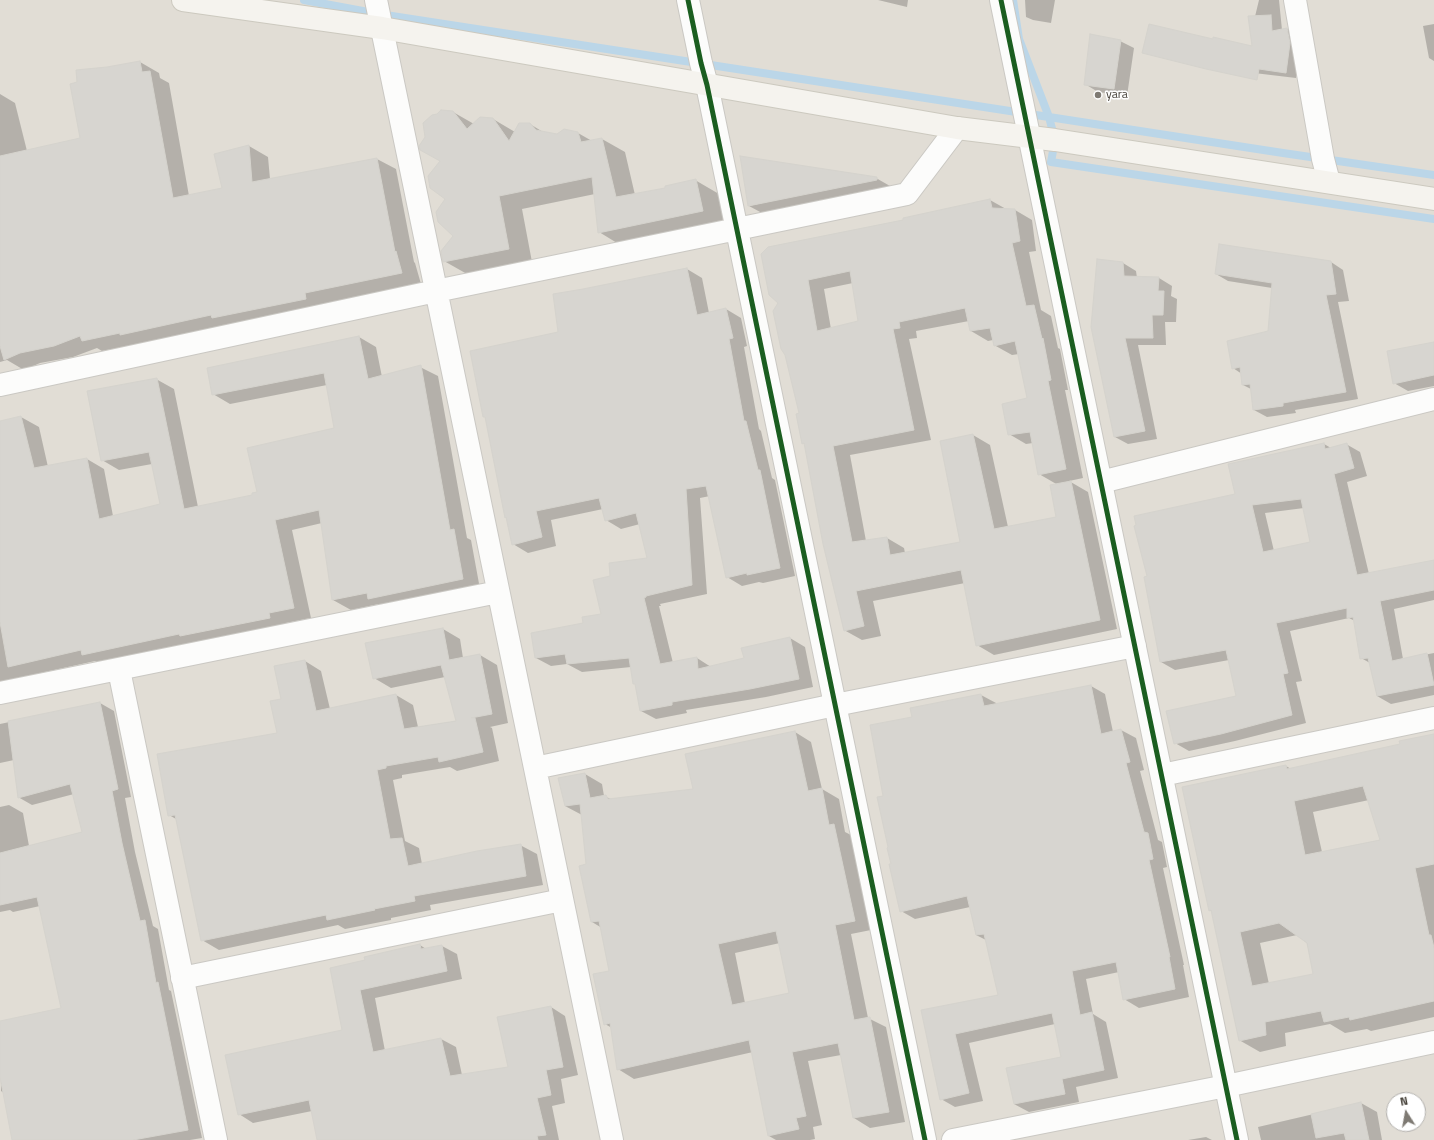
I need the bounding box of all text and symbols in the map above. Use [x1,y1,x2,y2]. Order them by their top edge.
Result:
place label: yara [1106,88,1128,102]
marker: yara [1093,90,1103,100]
north arrow [1386,1092,1426,1132]
text: N [1399,1093,1409,1110]

